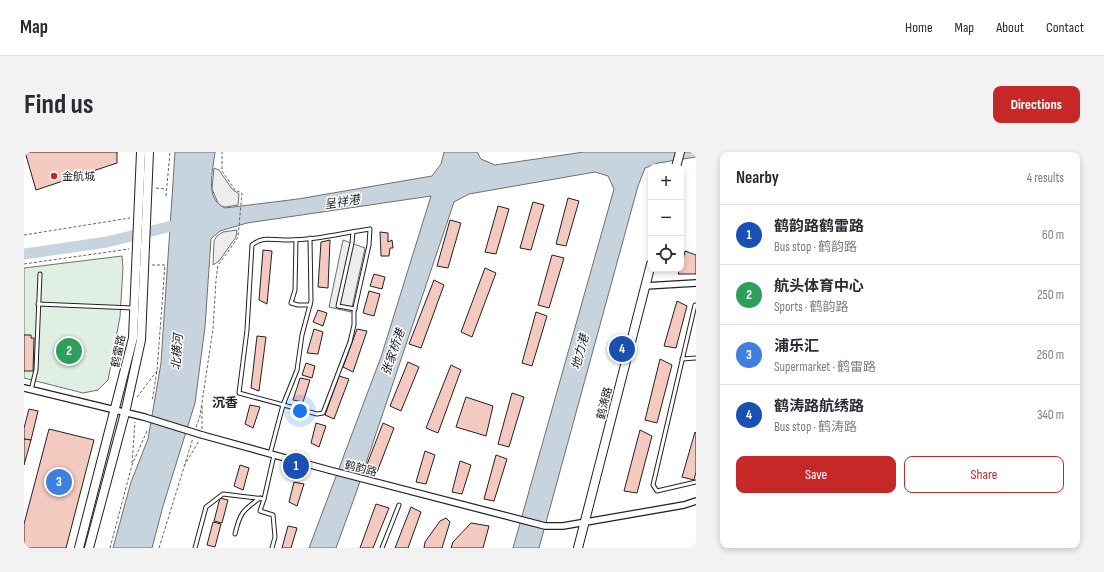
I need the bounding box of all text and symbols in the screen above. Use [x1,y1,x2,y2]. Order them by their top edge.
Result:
text: Map [20,16,48,39]
text: Home [905,19,933,36]
text: Map [955,19,974,36]
text: About [996,19,1024,36]
text: Contact [1046,19,1084,36]
button: Directions [993,86,1080,123]
text: Find us [24,88,93,121]
map controls [648,164,684,272]
button: + [648,164,684,200]
text: Nearby [736,168,779,188]
place label: 金航城 [62,170,95,183]
text: 4 results [1027,170,1064,186]
marker: 金航城 [49,171,59,181]
water label: 呈祥港 [323,192,363,213]
button: − [648,200,684,236]
text: 鹤韵路鹤雷路 [774,217,864,236]
text: 1 [746,227,752,243]
text: 60 m [1042,227,1064,243]
button: locate [648,236,684,272]
text: Bus stop · 鹤韵路 [774,239,857,255]
text: 航头体育中心 [774,277,864,296]
text: 2 [746,287,752,303]
text: 250 m [1037,287,1064,303]
text: Sports · 鹤韵路 [774,299,849,315]
water label: 张家桥港 [379,325,409,377]
water label: 地力港 [569,331,593,371]
water label: 北横河 [169,332,186,371]
street label: 鹤雷路 [109,334,128,369]
pin: 4 [609,334,635,364]
pin: 2 [56,336,82,366]
text: 浦乐汇 [774,337,819,356]
text: 3 [746,347,752,363]
text: 260 m [1037,347,1064,363]
text: Supermarket · 鹤雷路 [774,359,876,375]
street label: 鹤涛路 [594,386,615,421]
district label: 沉香 [212,395,238,411]
text: 鹤涛路航绣路 [774,397,864,416]
your location [290,401,310,421]
text: 4 [746,407,752,423]
text: 340 m [1037,407,1064,423]
text: Bus stop · 鹤涛路 [774,419,857,435]
pin: 1 [283,451,309,481]
button: Save [736,456,896,493]
button: Share [904,456,1064,493]
street label: 鹤韵路 [343,458,378,479]
pin: 3 [46,467,72,497]

